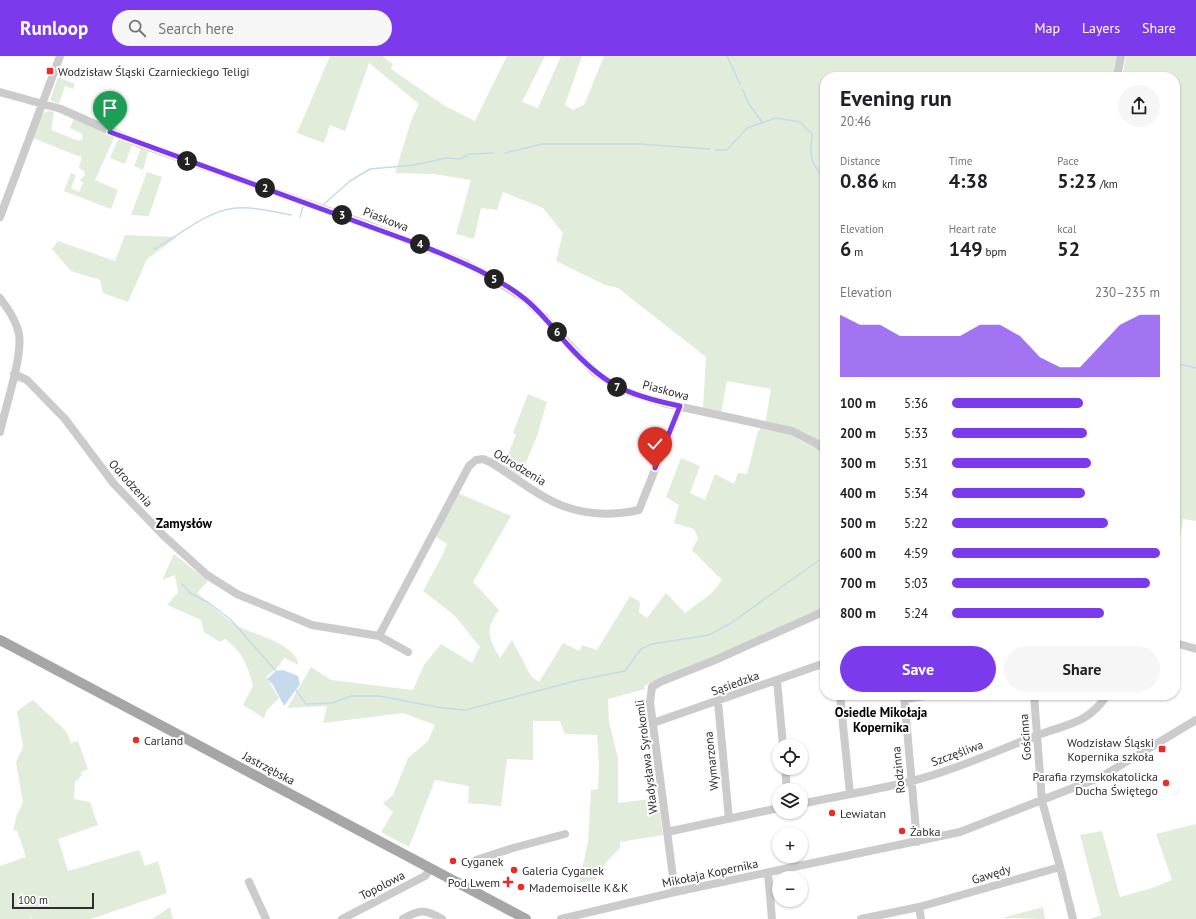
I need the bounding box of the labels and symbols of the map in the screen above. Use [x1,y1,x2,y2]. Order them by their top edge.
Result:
place label: Wodzisław Śląski Czarnieckiego Teligi [58,64,250,79]
marker: Wodzisław Śląski Czarnieckiego Teligi [45,66,55,76]
pin [93,91,127,132]
pin: 1 [177,151,197,171]
pin: 2 [255,178,275,198]
street label: Piaskowa [361,203,411,235]
pin: 3 [332,205,352,225]
pin: 4 [410,234,430,254]
pin: 5 [484,269,504,289]
pin: 6 [547,322,567,342]
pin: 7 [607,377,627,397]
street label: Piaskowa [641,377,691,403]
pin [638,427,672,468]
street label: Odrodzenia [491,445,549,489]
street label: Odrodzenia [106,456,156,510]
district label: Zamysłów [156,515,213,532]
street label: Sąsiedzka [709,667,761,699]
street label: Władysława Syrokomli [632,699,660,815]
district label: Osiedle Mikołaja Kopernika [835,704,927,736]
street label: Gościnna [1016,713,1034,761]
street label: Wymarzona [700,731,722,791]
place label: Carland [144,733,183,748]
marker: Carland [131,735,141,745]
place label: Wodzisław Śląski Kopernika szkoła [1067,735,1154,764]
street label: Szczęśliwa [929,737,985,769]
marker: Wodzisław Śląski Kopernika szkoła [1157,744,1167,754]
street label: Rodzinna [888,746,908,794]
street label: Jastrzębska [239,747,298,788]
place label: Parafia rzymskokatolicka Ducha Świętego [1032,769,1158,798]
marker: Parafia rzymskokatolicka Ducha Świętego [1161,778,1171,788]
place label: Lewiatan [840,806,886,821]
marker: Lewiatan [827,808,837,818]
place label: Żabka [910,824,940,839]
marker: Żabka [897,826,907,836]
place label: Cyganek [461,854,504,869]
street label: Mikołaja Kopernika [661,855,759,891]
marker: Cyganek [448,856,458,866]
street label: Gawędy [970,861,1013,887]
place label: Galeria Cyganek [522,863,604,878]
marker: Galeria Cyganek [509,865,519,875]
street label: Topolowa [357,867,407,903]
place label: Pod Lwem [448,875,500,890]
marker: Pod Lwem [503,877,513,887]
place label: Mademoiselle K&K [529,880,628,895]
marker: Mademoiselle K&K [516,882,526,892]
scale bar [12,891,94,910]

